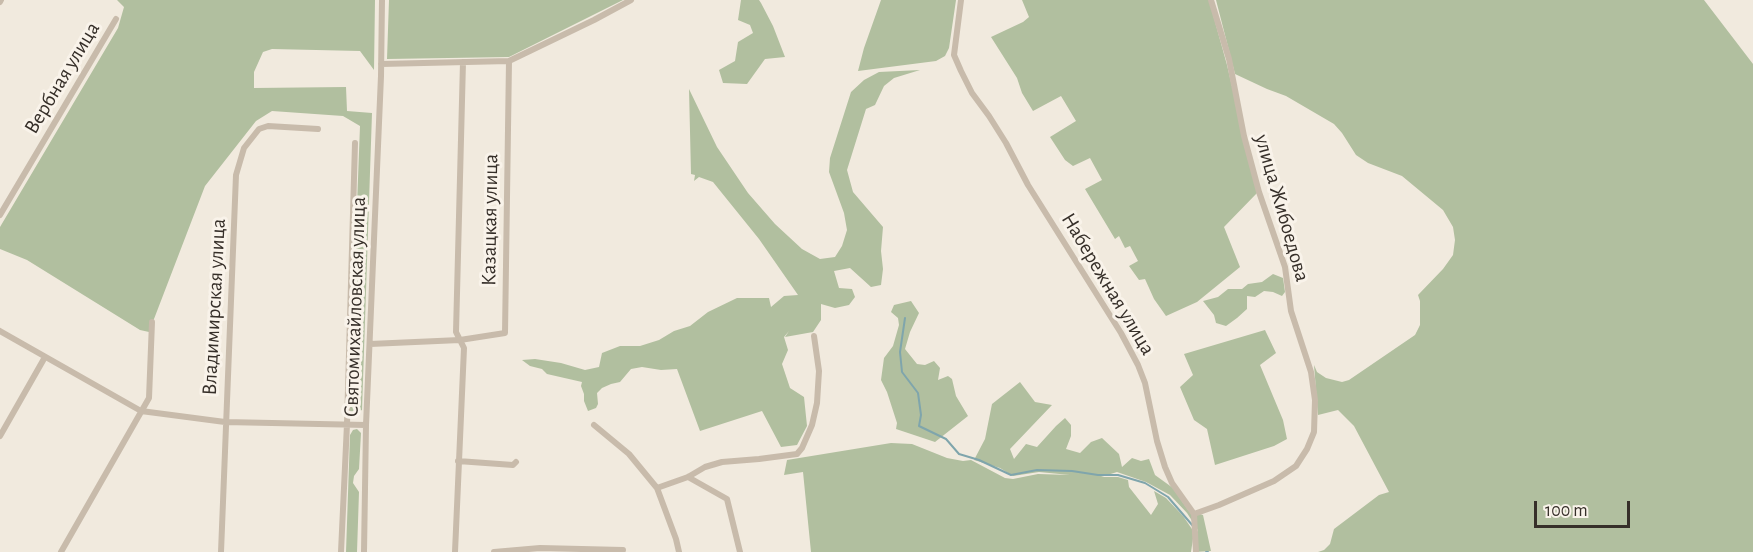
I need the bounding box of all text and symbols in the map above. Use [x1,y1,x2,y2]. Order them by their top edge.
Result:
street label: Вербная улица [19,17,105,139]
street label: улица Жибоедова [1249,132,1315,284]
street label: Казацкая улица [476,154,504,286]
street label: Святомихайловская улица [339,196,371,418]
street label: Набережная улица [1056,208,1160,360]
street label: Владимирская улица [197,218,231,396]
scale bar [1537,489,1633,527]
text: 100 m [1545,502,1588,520]

